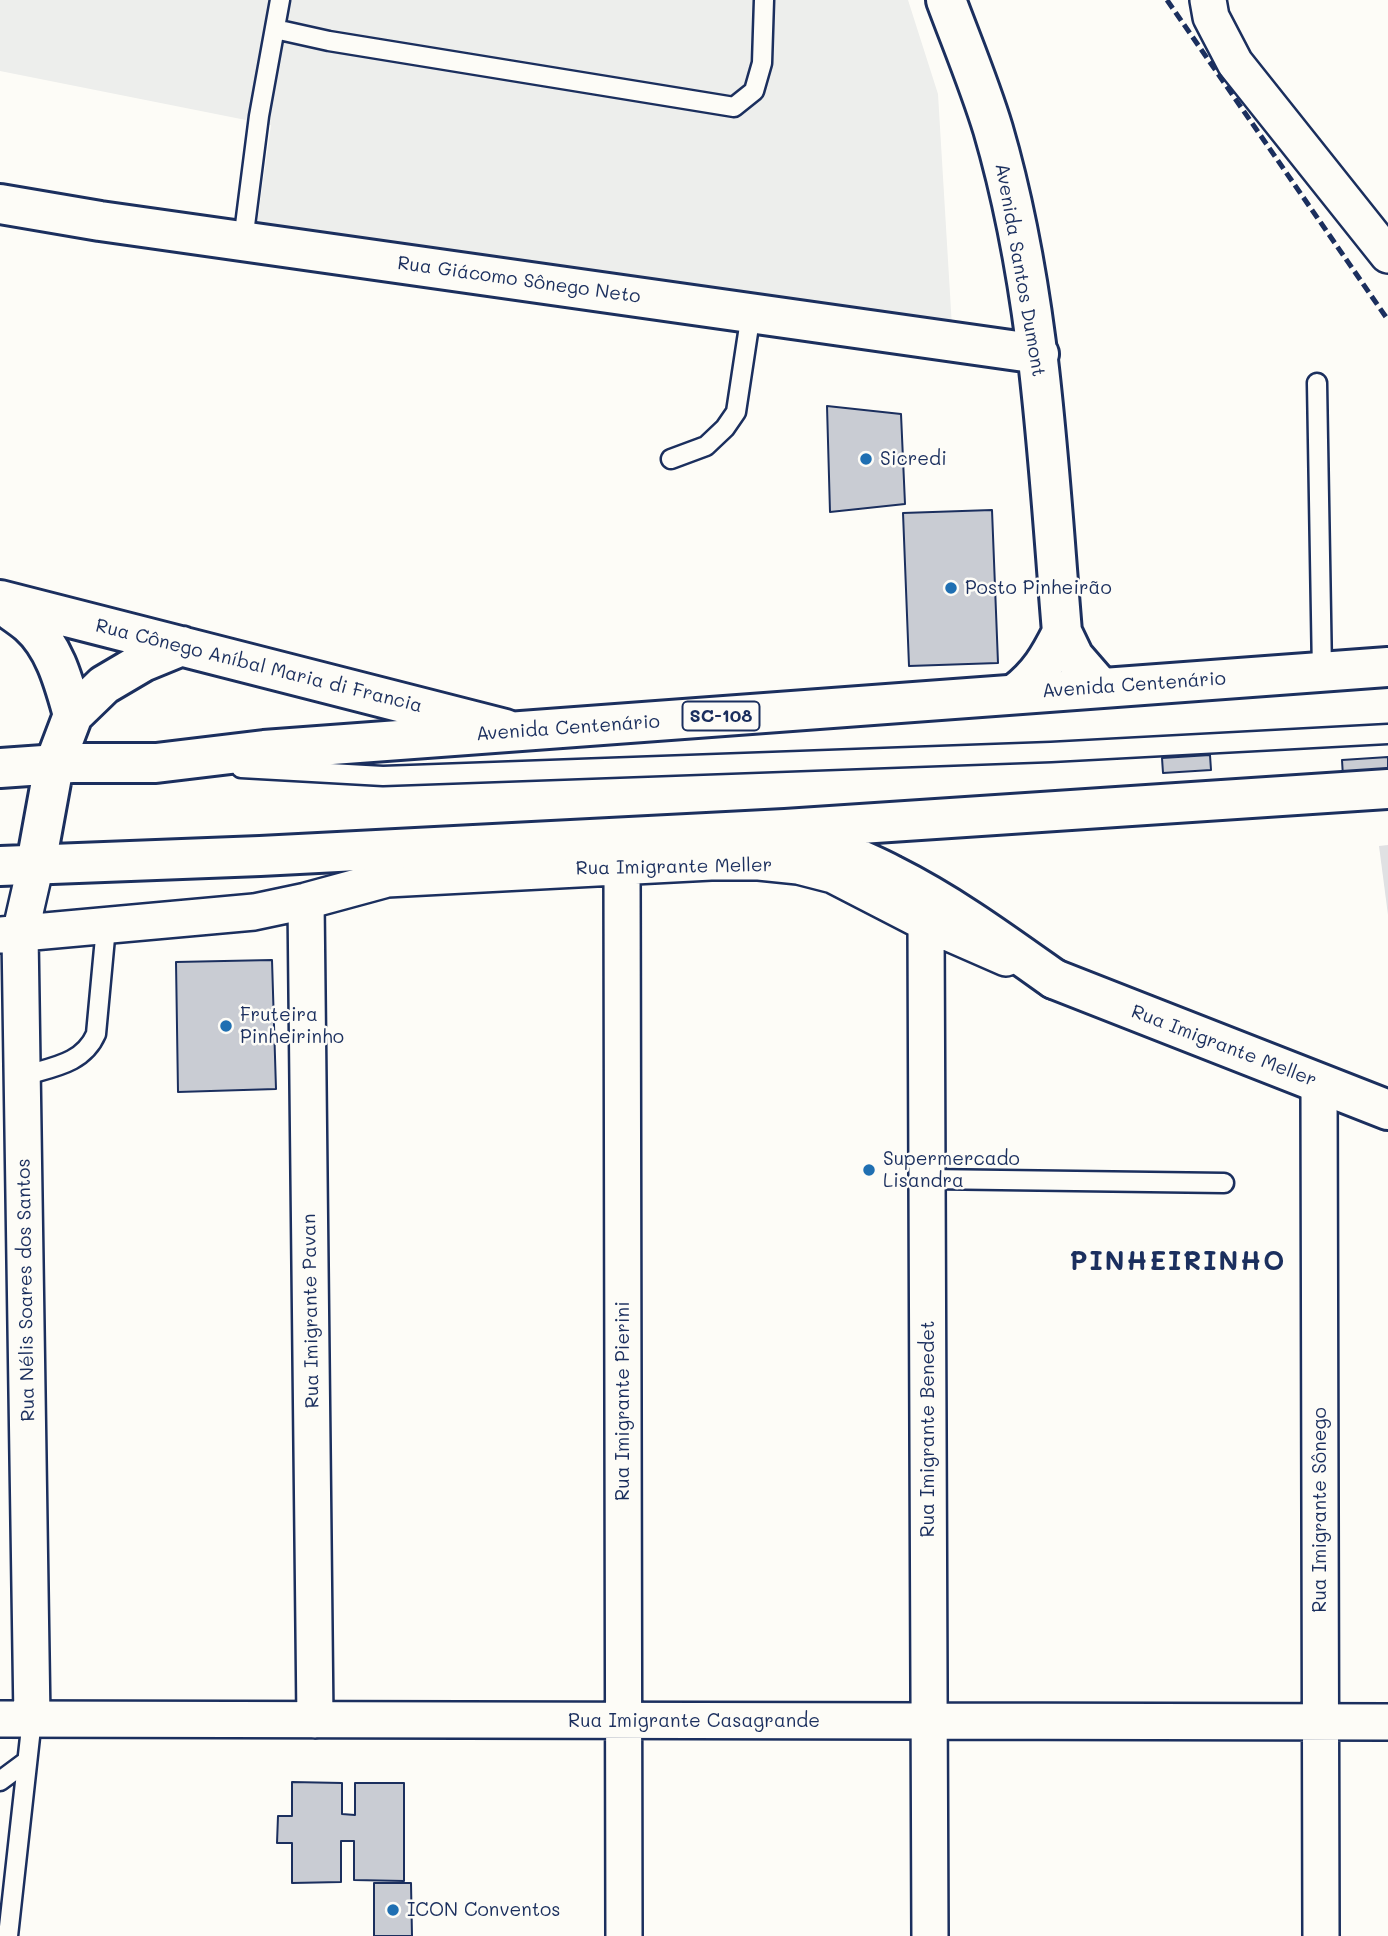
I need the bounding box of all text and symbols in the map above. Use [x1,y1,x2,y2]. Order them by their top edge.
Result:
street label: Avenida Santos Dumont [990,162,1050,378]
street label: Rua Giácomo Sônego Neto [396,252,642,308]
place label: Sicredi [880,448,947,470]
marker: Sicredi [858,451,874,467]
place label: Posto Pinheirão [965,577,1112,599]
marker: Posto Pinheirão [943,580,959,596]
street label: Rua Cônego Aníbal Maria di Francia [93,614,425,718]
street label: Avenida Centenário [1041,667,1227,703]
road number: SC-108 [682,702,760,730]
street label: Avenida Centenário [475,710,661,746]
street label: Rua Imigrante Meller [576,854,772,880]
street label: Rua Imigrante Meller [1128,1000,1320,1092]
place label: Fruteira Pinheirinho [240,1004,344,1048]
marker: Fruteira Pinheirinho [218,1018,234,1034]
place label: Supermercado Lisandra [883,1148,1020,1192]
street label: Rua Nélis Soares dos Santos [12,1158,40,1422]
marker: Supermercado Lisandra [861,1162,877,1178]
street label: Rua Imigrante Pavan [298,1213,324,1409]
district label: PINHEIRINHO [1071,1246,1285,1278]
street label: Rua Imigrante Pierini [612,1301,634,1501]
street label: Rua Imigrante Benedet [917,1321,939,1537]
street label: Rua Imigrante Sônego [1309,1407,1331,1613]
street label: Rua Imigrante Casagrande [568,1710,820,1732]
place label: ICON Conventos [407,1899,561,1921]
marker: ICON Conventos [385,1902,401,1918]

